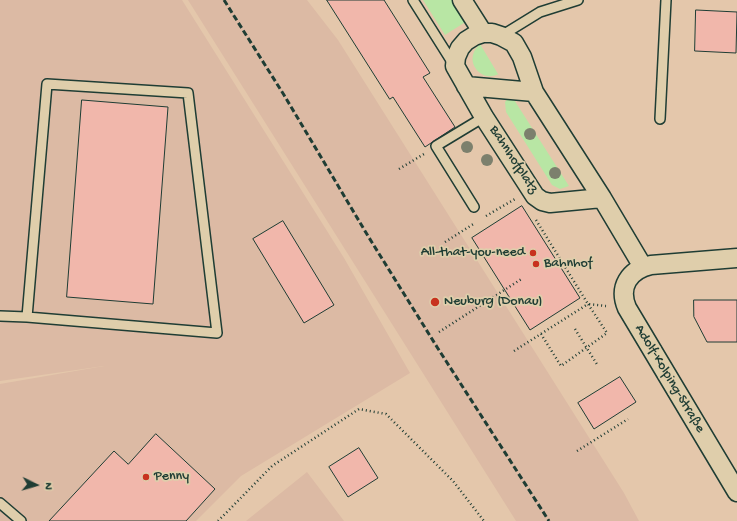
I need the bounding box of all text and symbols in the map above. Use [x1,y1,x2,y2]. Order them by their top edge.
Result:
street label: Bahnhofplatz [485,123,541,197]
place label: All-that-you-need [421,245,525,261]
marker: All-that-you-need [528,248,538,258]
place label: Bahnhof [544,256,592,272]
marker: Bahnhof [531,259,541,269]
place label: Neuburg (Donau) [444,294,542,310]
marker: Neuburg (Donau) [429,296,441,308]
street label: Adolf-Kolping-Straße [630,322,708,436]
north arrow [16,465,56,505]
place label: Penny [154,469,189,485]
marker: Penny [141,472,151,482]
text: N [42,482,54,490]

